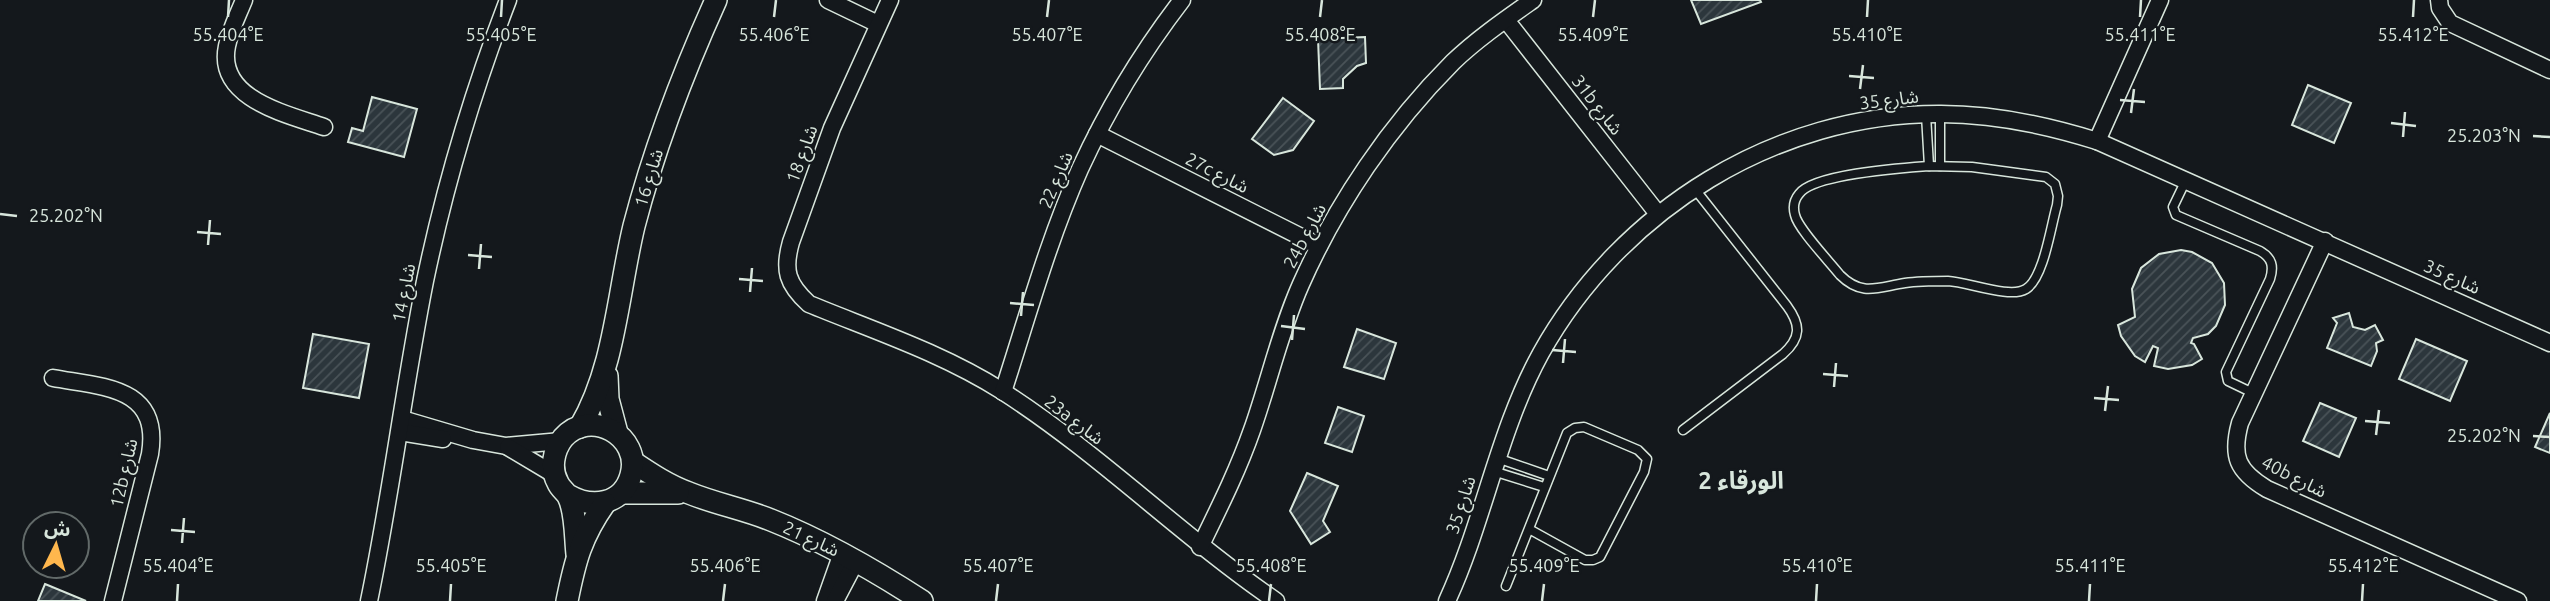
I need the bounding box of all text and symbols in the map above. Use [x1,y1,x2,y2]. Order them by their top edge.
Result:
text: 55.404°E [192,24,264,44]
text: 55.405°E [465,24,537,44]
text: 55.406°E [738,24,810,44]
text: 55.407°E [1011,24,1083,44]
text: 55.408°E [1284,24,1356,44]
text: 55.409°E [1557,24,1629,44]
text: 55.410°E [1831,24,1903,44]
text: 55.411°E [2104,24,2176,44]
text: 55.412°E [2377,24,2449,44]
street label: 31b شارع [1564,71,1627,141]
street label: شارع 35 [1858,85,1920,118]
street label: شارع 18 [781,122,825,187]
text: 25.203°N [2447,125,2521,145]
street label: شارع 16 [630,146,671,211]
street label: شارع 22 [1034,148,1081,213]
street label: 27c شارع [1180,148,1252,201]
street label: 24b شارع [1279,200,1334,274]
text: 25.202°N [29,205,103,225]
street label: شارع 35 [2419,255,2484,302]
street label: شارع 14 [388,262,423,325]
street label: 23a شارع [1038,391,1108,452]
text: 25.202°N [2447,425,2521,445]
street label: 12b شارع [105,436,146,510]
street label: 40b شارع [2256,451,2330,505]
district label: الورقاء 2 [1698,467,1784,495]
street label: شارع 35 [1441,473,1484,538]
north arrow [21,510,91,580]
text: ش [44,516,71,540]
street label: شارع 21 [778,516,843,564]
text: 55.404°E [142,555,214,575]
text: 55.405°E [415,555,487,575]
text: 55.406°E [689,555,761,575]
text: 55.407°E [962,555,1034,575]
text: 55.408°E [1235,555,1307,575]
text: 55.409°E [1508,555,1580,575]
text: 55.410°E [1781,555,1853,575]
text: 55.411°E [2054,555,2126,575]
text: 55.412°E [2327,555,2399,575]

